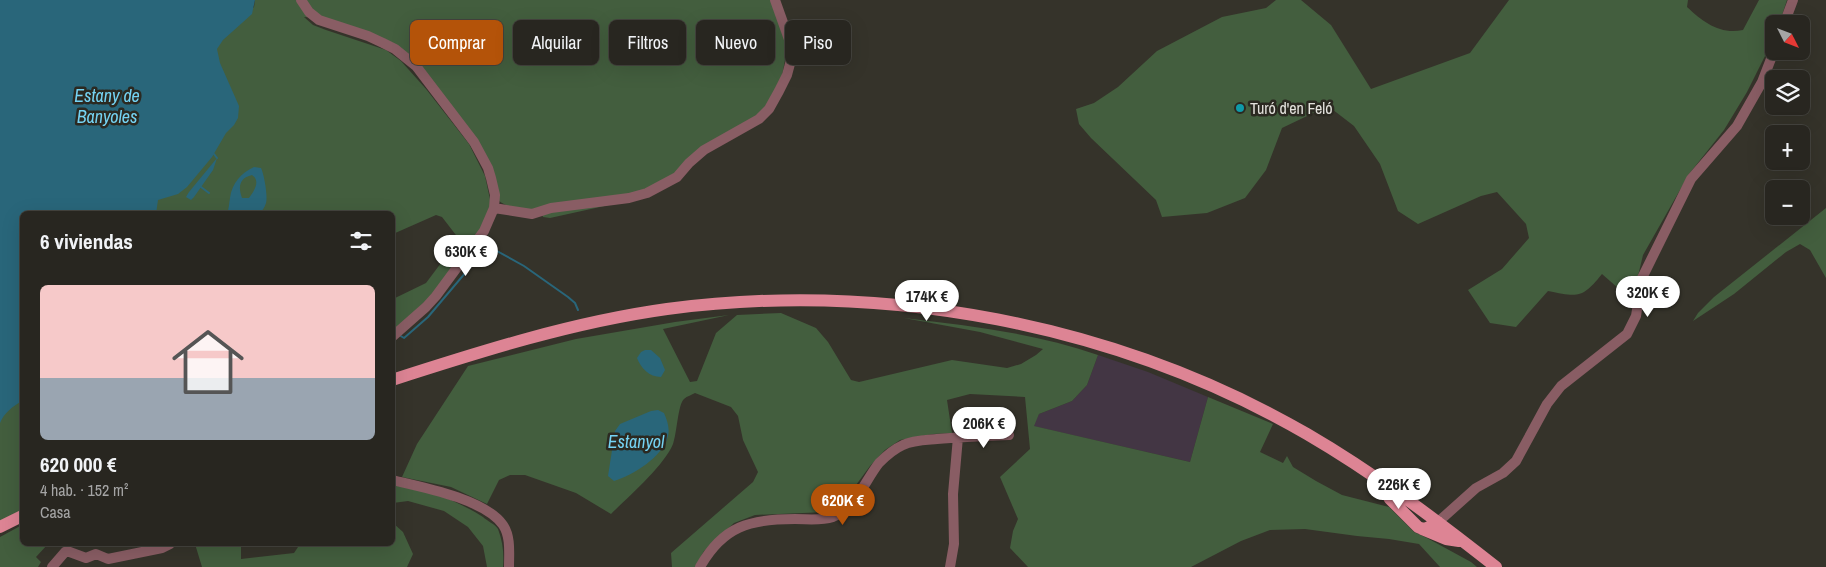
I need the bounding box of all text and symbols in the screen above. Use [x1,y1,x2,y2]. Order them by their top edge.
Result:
north arrow [1765,15,1810,60]
map controls [1765,15,1810,225]
chip: Comprar [410,20,503,65]
chip: Alquilar [513,20,599,65]
chip: Filtros [609,20,686,65]
chip: Nuevo [696,20,775,65]
chip: Piso [785,20,851,65]
button: layers [1765,70,1810,115]
water label: Estany de Banyoles [74,83,140,129]
place label: Turó d'en Feló [1250,97,1332,119]
marker: Turó d'en Feló [1234,102,1246,114]
button: + [1765,125,1810,170]
button: − [1765,180,1810,225]
text: 6 viviendas [40,227,133,256]
icon: filters [347,227,375,255]
pin: 630K € [425,234,507,277]
text: 630K € [445,240,487,262]
pin: 320K € [1607,276,1689,318]
pin: 174K € [886,280,968,322]
text: 320K € [1627,281,1669,303]
text: 174K € [906,285,948,307]
icon: home [163,317,253,407]
pin: 206K € [943,406,1025,449]
text: 206K € [963,412,1005,434]
water label: Estanyol [608,429,665,454]
text: 620 000 € [40,450,117,479]
pin: 226K € [1358,468,1440,510]
text: 226K € [1378,473,1420,495]
text: 4 hab. · 152 m² [40,479,128,501]
pin: 620K € [802,484,884,526]
text: 620K € [822,489,864,511]
text: Casa [40,501,71,523]

